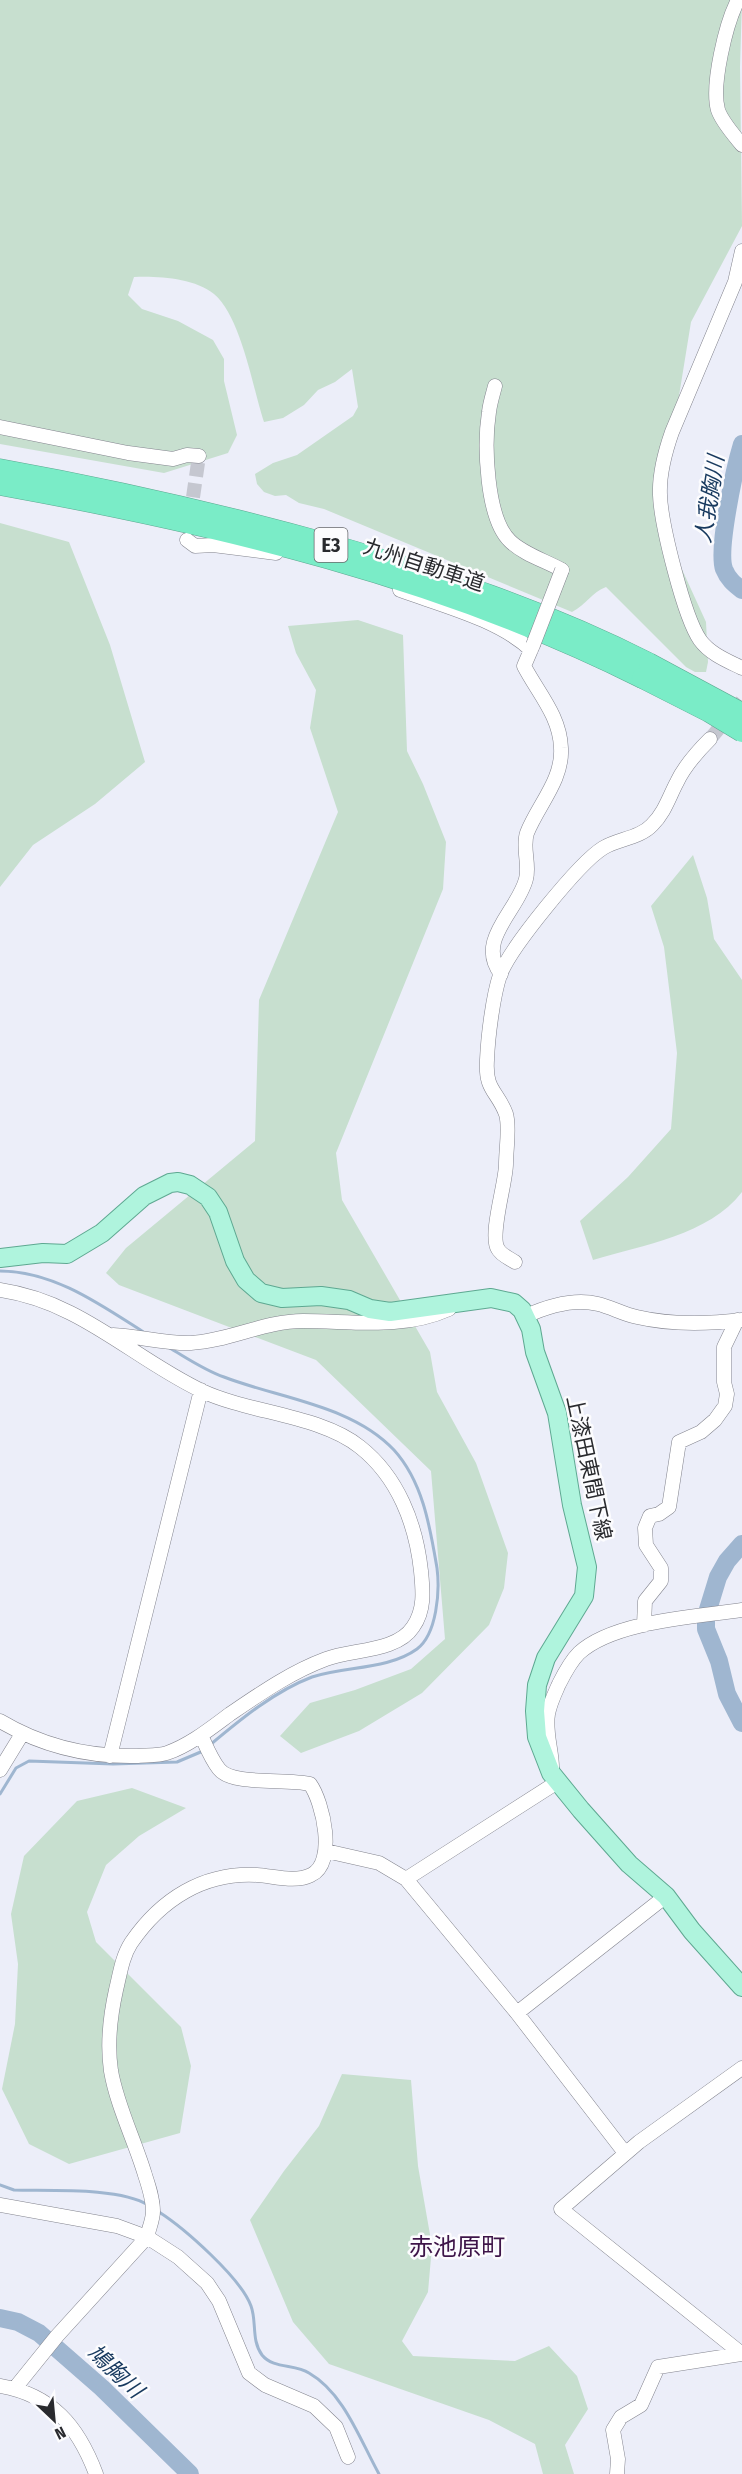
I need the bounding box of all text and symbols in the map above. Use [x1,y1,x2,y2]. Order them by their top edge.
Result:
water label: 人我胸川 [689,452,730,545]
road number: E3 [314,528,348,562]
street label: 九州自動車道 [360,533,488,597]
street label: 上漆田東間下線 [561,1393,617,1543]
district label: 赤池原町 [409,2233,505,2261]
water label: 鳩胸川 [82,2339,150,2405]
north arrow [24,2390,84,2450]
text: N [52,2422,69,2444]

